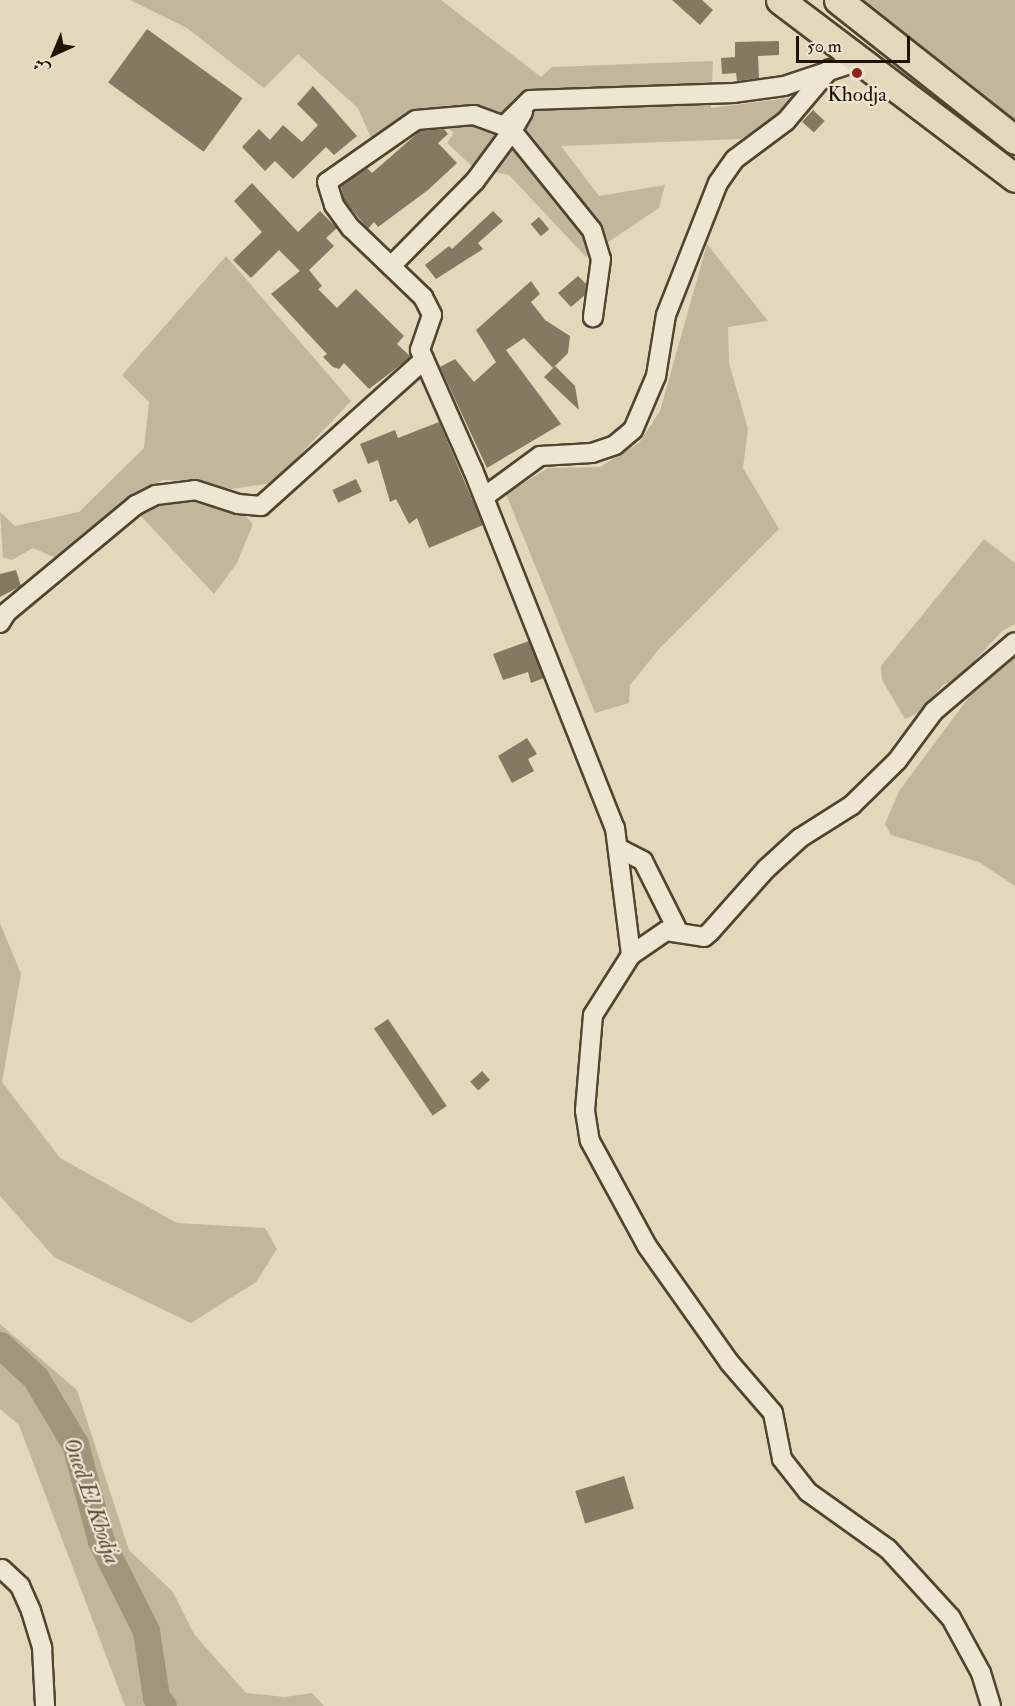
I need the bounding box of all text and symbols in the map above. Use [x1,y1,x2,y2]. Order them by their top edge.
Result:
north arrow [24,24,84,84]
scale bar [799,24,913,62]
text: 50 m [807,35,842,58]
text: ش [29,54,54,80]
marker: Khodja [850,66,864,80]
place label: Khodja [827,82,887,108]
water label: Oued El Khodja [57,1434,125,1568]

